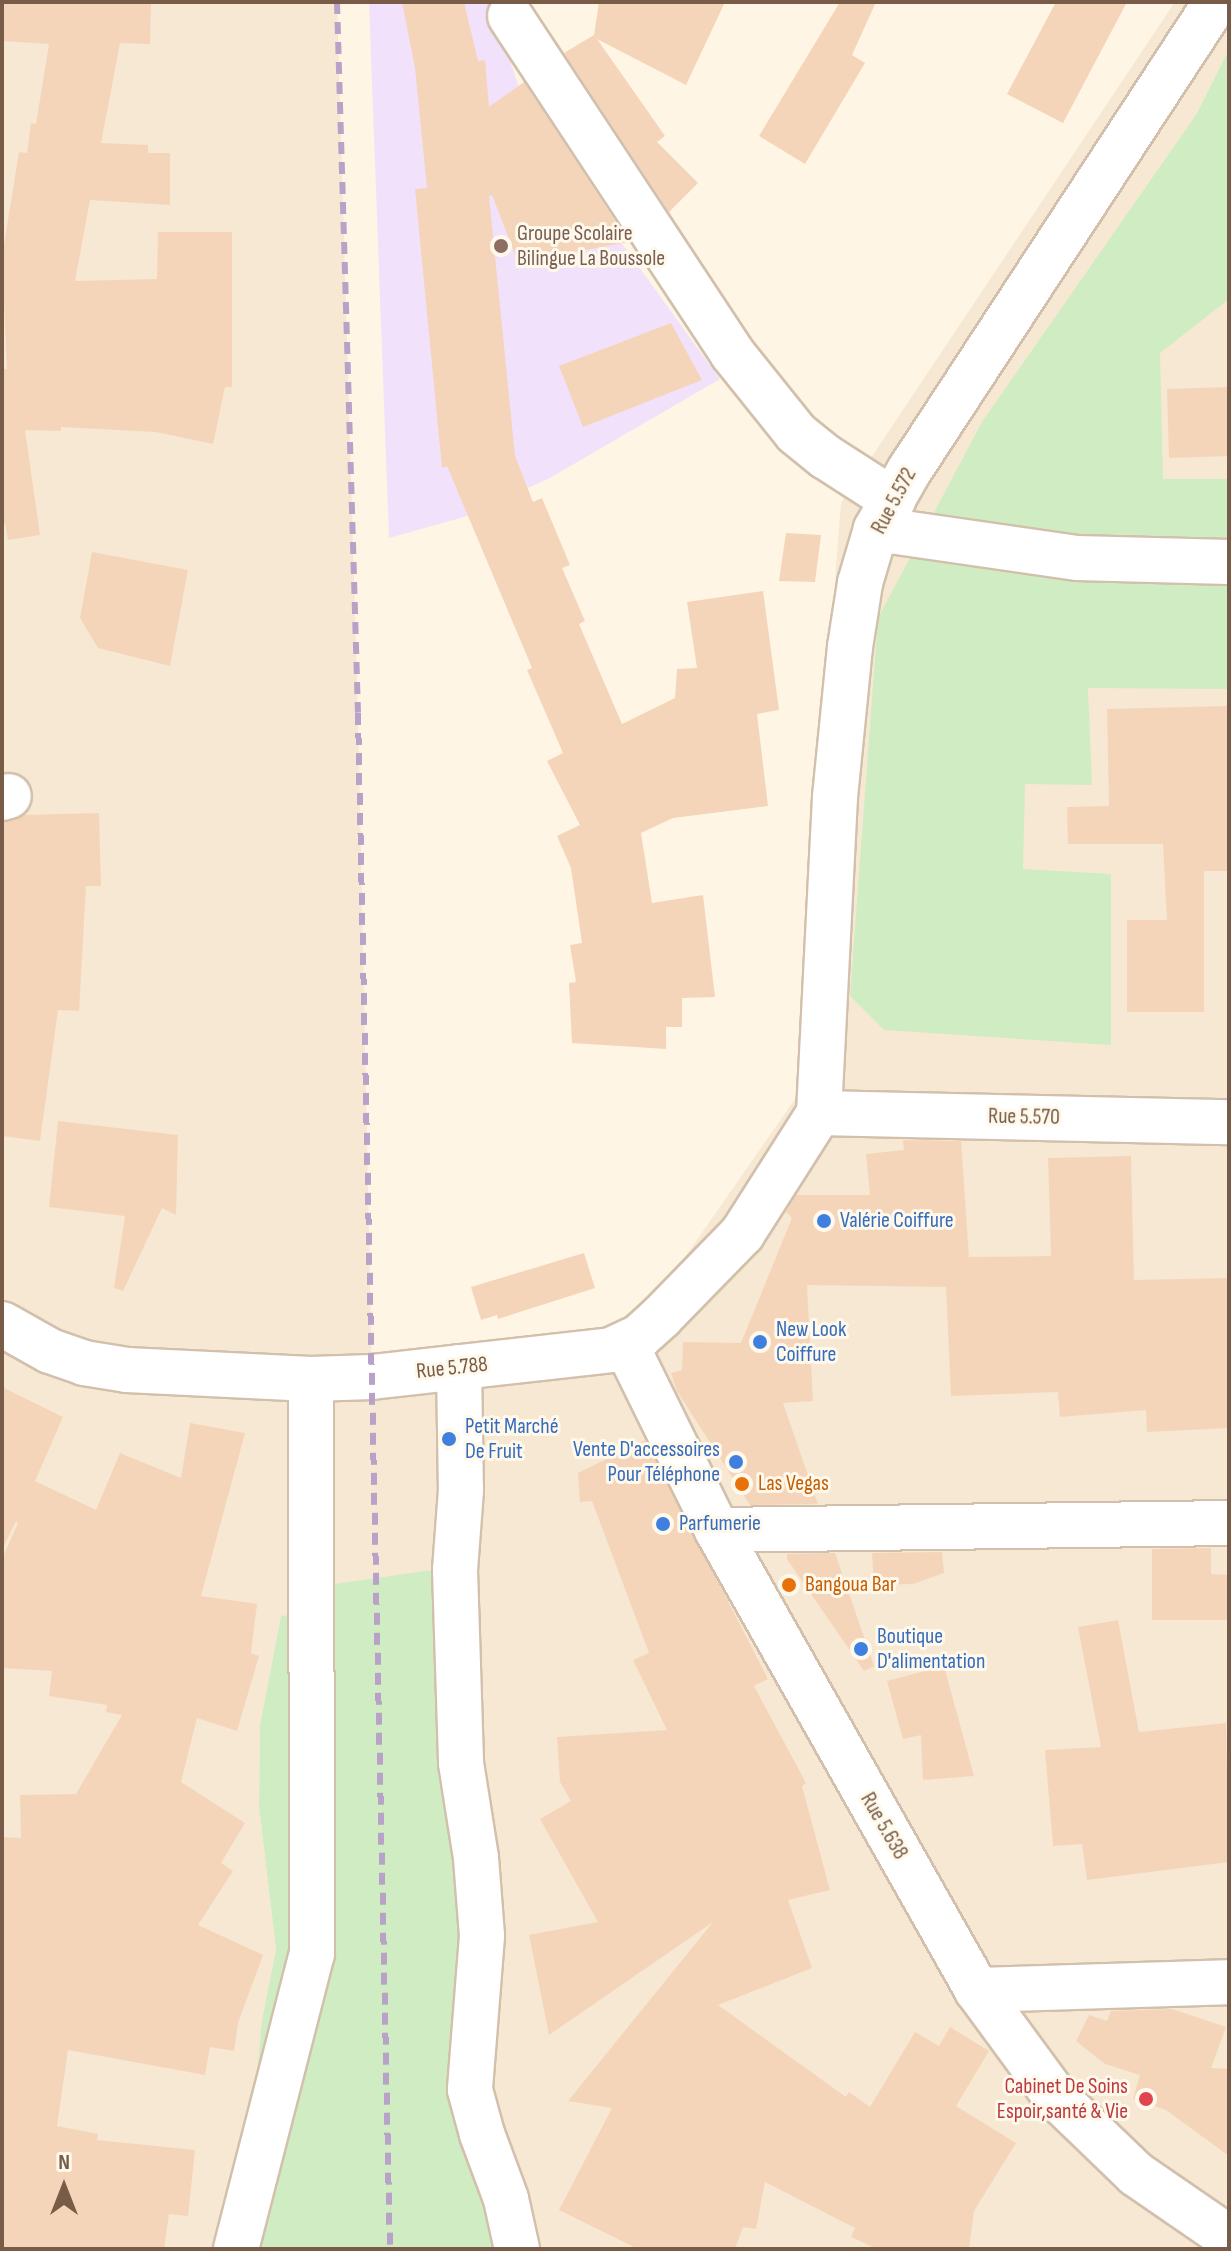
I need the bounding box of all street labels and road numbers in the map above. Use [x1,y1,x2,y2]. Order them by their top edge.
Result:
street label: Rue 5.572 [866,463,922,539]
street label: Rue 5.570 [988,1103,1060,1131]
street label: Rue 5.788 [415,1351,489,1385]
street label: Rue 5.638 [854,1788,914,1864]

